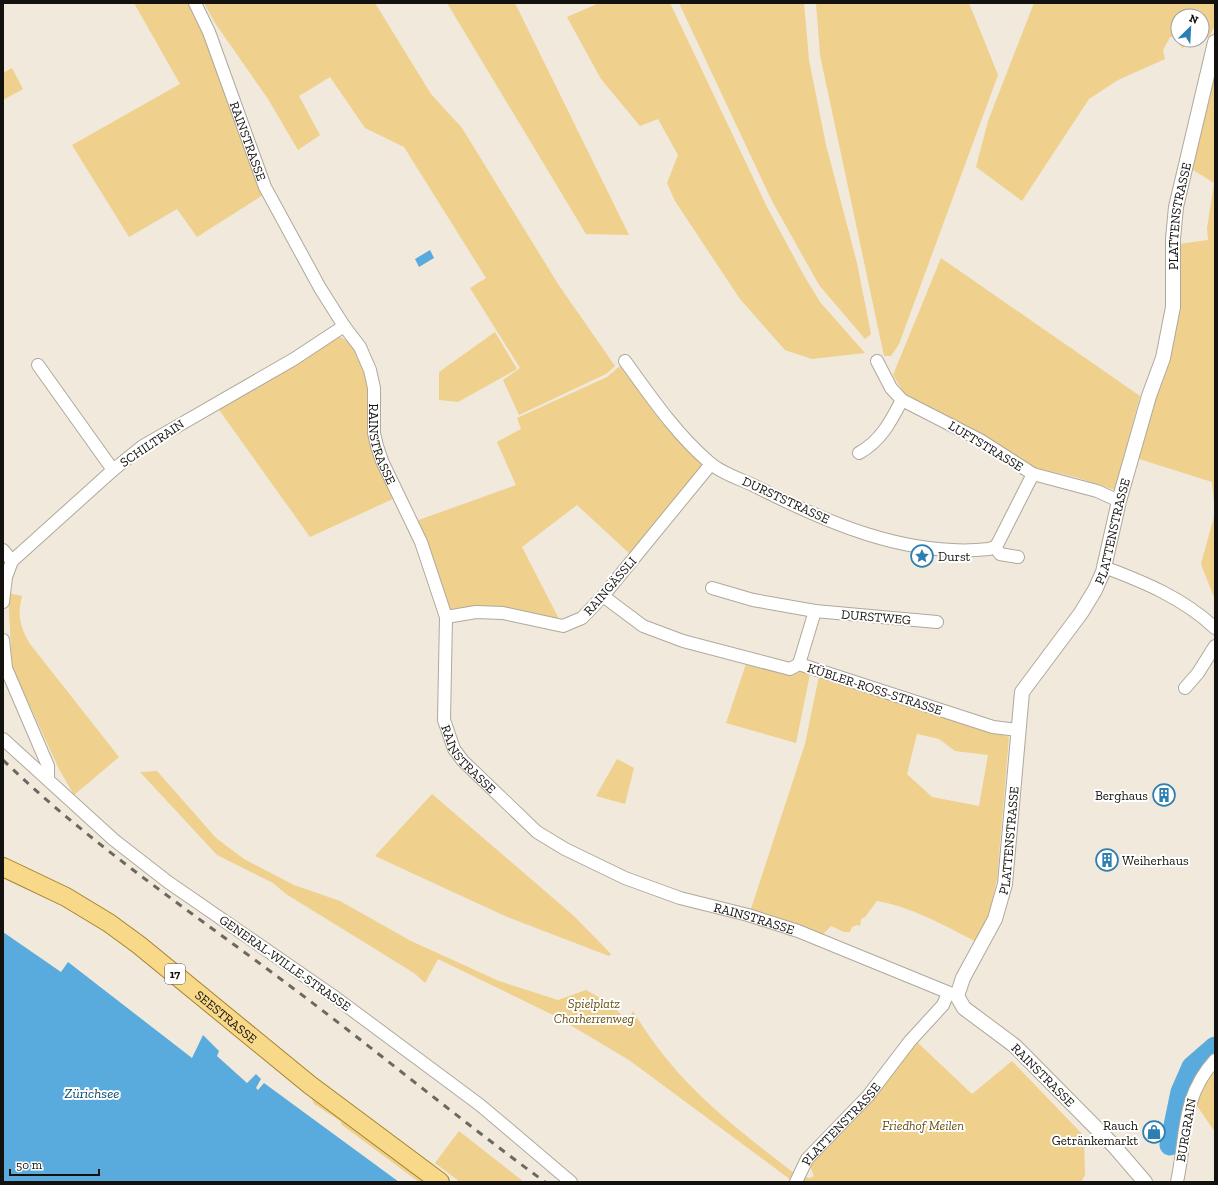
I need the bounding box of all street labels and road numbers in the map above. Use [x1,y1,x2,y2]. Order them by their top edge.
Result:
street label: RAINSTRASSE [227,99,270,183]
street label: PLATTENSTRASSE [1165,161,1194,270]
street label: RAINSTRASSE [367,403,400,487]
street label: SCHILTRAIN [117,416,187,470]
street label: LUFTSTRASSE [946,418,1026,474]
street label: DURSTSTRASSE [740,473,832,527]
street label: PLATTENSTRASSE [1091,476,1133,586]
street label: RAINGÄSSLI [581,554,639,618]
street label: DURSTWEG [840,606,912,628]
street label: KÜBLER-ROSS-STRASSE [806,660,945,718]
street label: RAINSTRASSE [439,723,499,796]
street label: PLATTENSTRASSE [995,785,1021,896]
street label: RAINSTRASSE [712,899,797,937]
street label: GENERAL-WILLE-STRASSE [216,912,354,1014]
road number: 17 [165,964,185,984]
street label: SEESTRASSE [192,987,260,1046]
street label: RAINSTRASSE [1008,1040,1078,1110]
street label: PLATTENSTRASSE [798,1079,883,1167]
street label: BURGRAIN [1173,1097,1199,1163]

